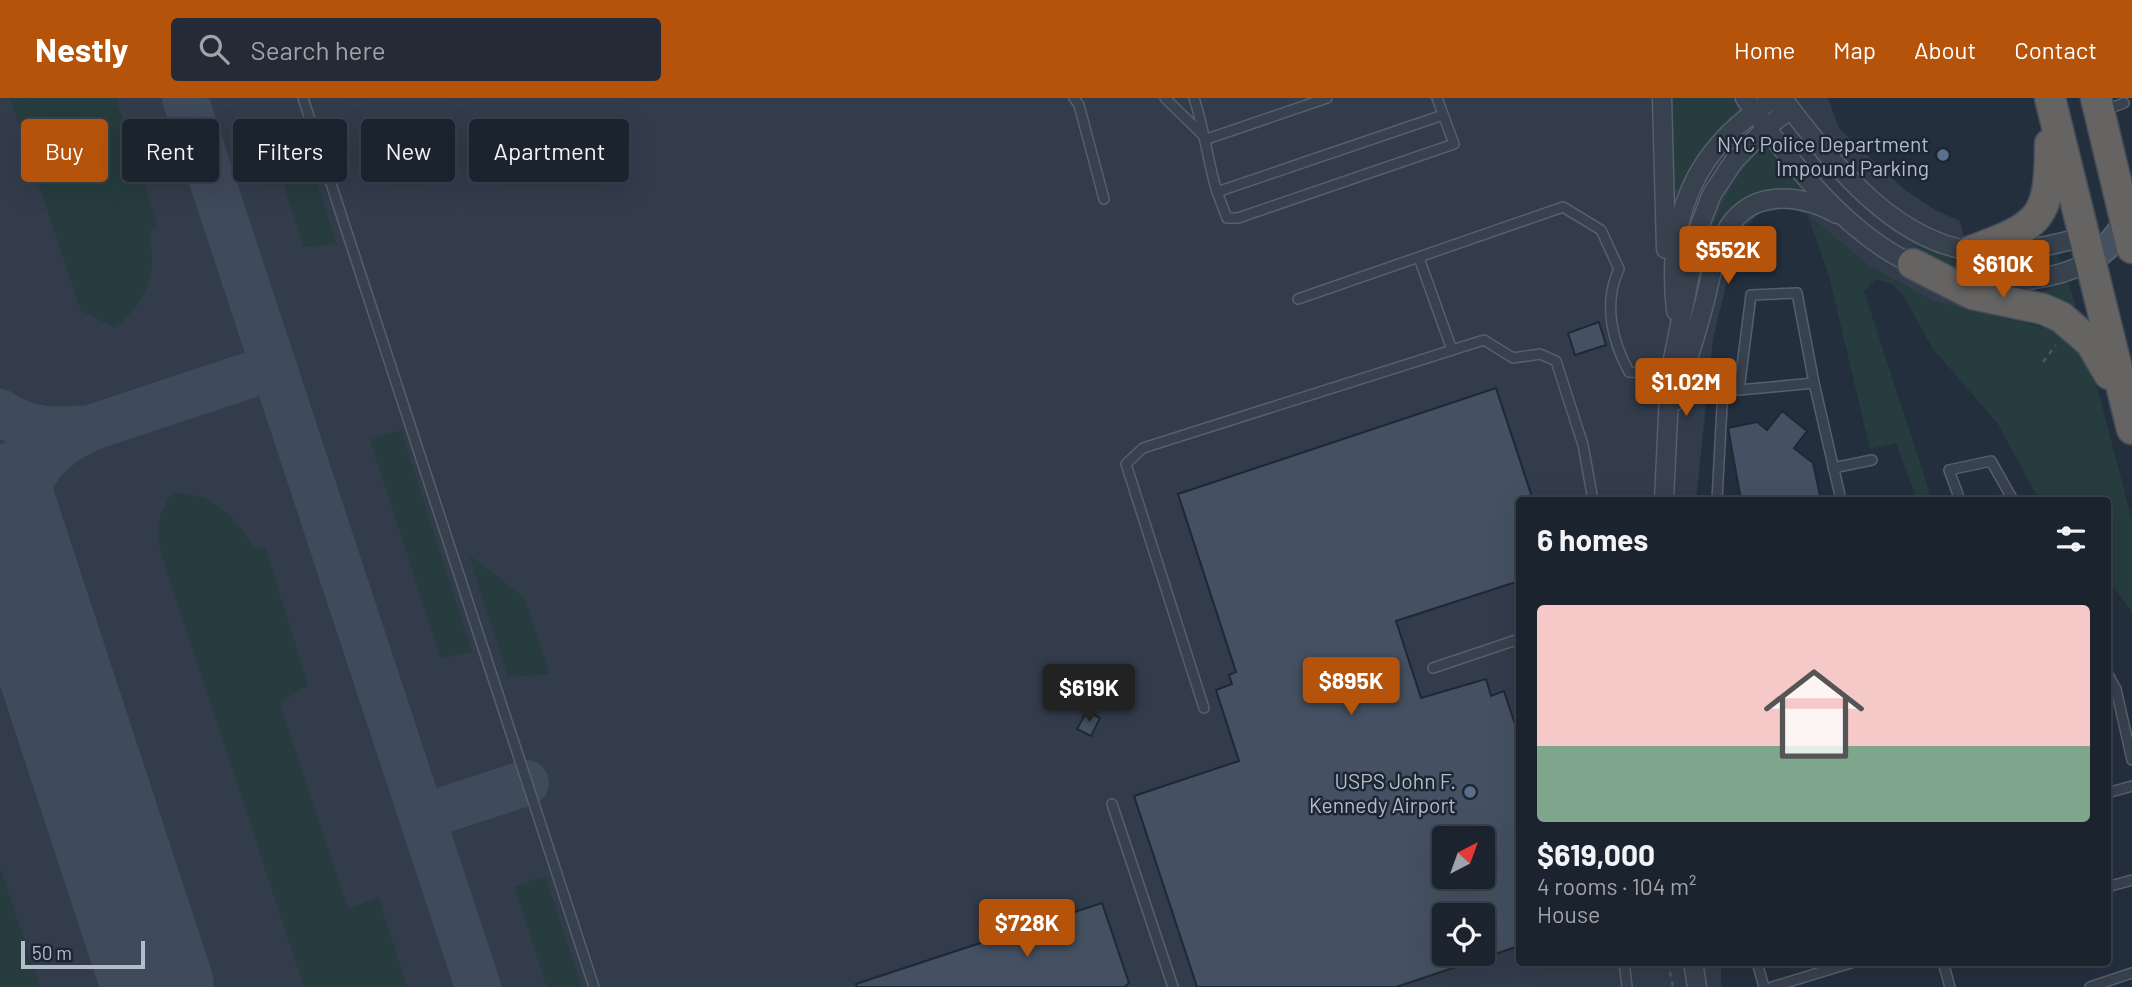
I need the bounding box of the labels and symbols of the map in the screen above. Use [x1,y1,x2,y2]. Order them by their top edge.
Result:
place label: NYC Police Department Impound Parking [1717,131,1929,180]
marker: NYC Police Department Impound Parking [1935,147,1951,163]
pin: $552K [1679,226,1777,286]
pin: $610K [1954,240,2052,300]
pin: $1.02M [1629,358,1743,418]
pin: $895K [1302,658,1400,717]
pin: $619K [1040,664,1138,724]
place label: USPS John F. Kennedy Airport [1309,768,1456,817]
marker: USPS John F. Kennedy Airport [1462,784,1478,800]
north arrow [1432,826,1494,889]
pin: $728K [978,900,1076,959]
scale bar [21,938,145,970]

